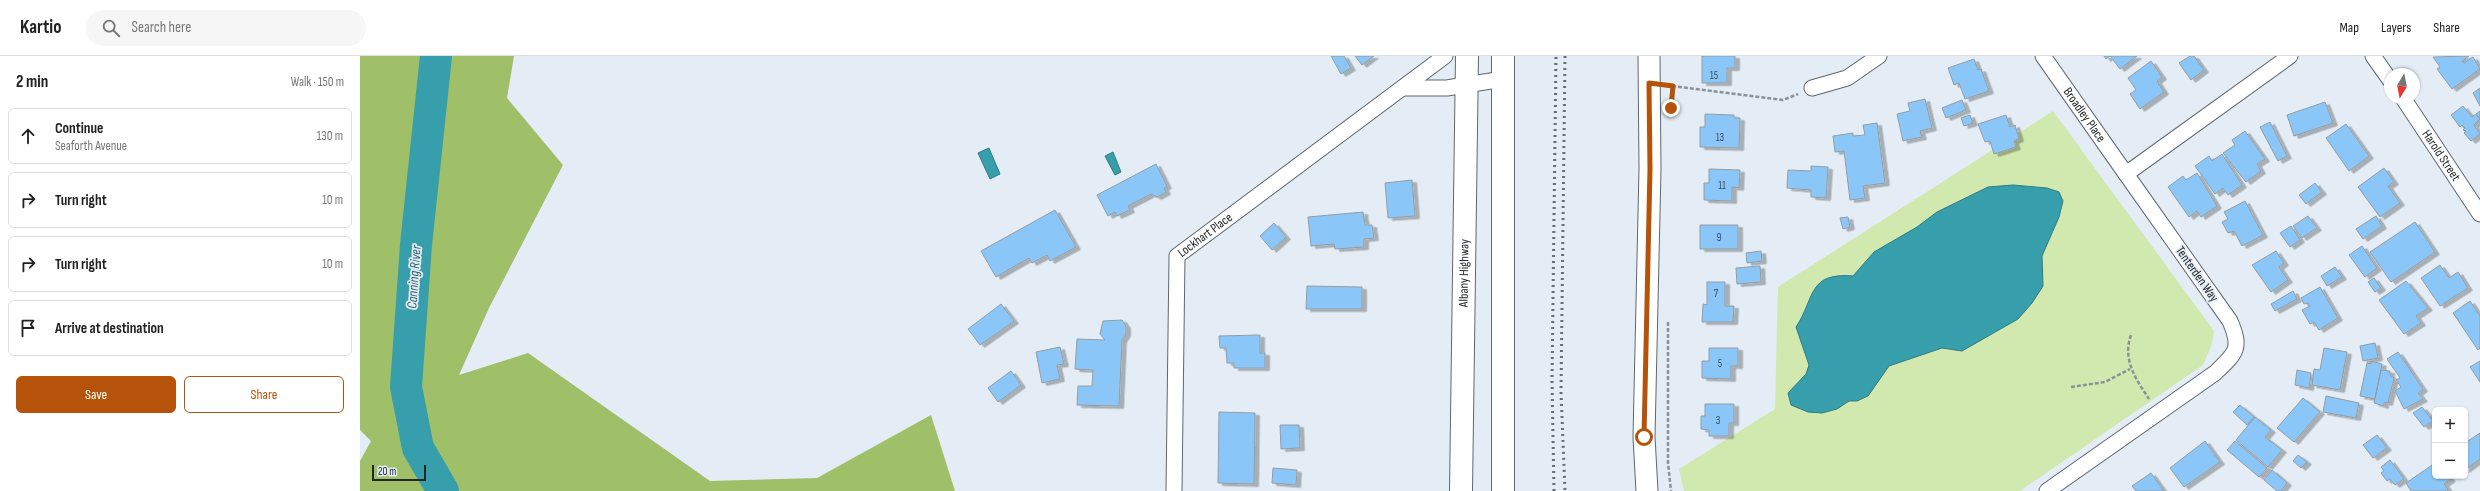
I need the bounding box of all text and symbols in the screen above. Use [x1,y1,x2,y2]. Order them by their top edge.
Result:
search box [86,10,366,46]
text: Kartio [20,16,62,39]
icon: search [100,17,122,39]
text: Search here [132,18,191,37]
text: Map [2339,19,2359,36]
text: Layers [2381,19,2411,36]
text: Share [2433,19,2460,36]
north arrow [2384,68,2420,104]
house number: 15 [1710,69,1718,82]
text: 2 min [16,72,48,92]
text: Walk · 150 m [291,74,344,90]
street label: Broadley Place [2060,84,2109,145]
route end [1662,99,1680,117]
text: Continue [55,119,104,138]
icon: ahead [17,125,39,147]
street label: Harold Street [2418,127,2464,184]
text: 130 m [317,128,343,144]
house number: 13 [1716,131,1725,144]
text: Seaforth Avenue [55,138,127,154]
house number: 11 [1718,179,1726,192]
icon: right [17,189,39,211]
text: Turn right [55,191,107,210]
text: 10 m [322,192,343,208]
street label: Lockhart Place [1175,209,1236,261]
house number: 9 [1717,231,1722,244]
street label: Albany Highway [1456,239,1472,308]
street label: Tenterden Way [2172,243,2222,305]
water label: Canning River [403,244,425,309]
icon: right [17,253,39,275]
text: Turn right [55,255,107,274]
text: 10 m [322,256,343,272]
house number: 7 [1714,287,1719,300]
icon: arrive [17,317,39,339]
text: Arrive at destination [55,319,164,338]
house number: 5 [1718,357,1722,370]
button: Save [16,376,176,413]
button: Share [184,376,344,413]
map controls [2432,407,2468,479]
button: + [2432,407,2468,443]
house number: 3 [1716,414,1721,427]
route start [1635,428,1653,446]
button: − [2432,443,2468,479]
scale bar [372,463,426,482]
text: 20 m [378,465,396,478]

